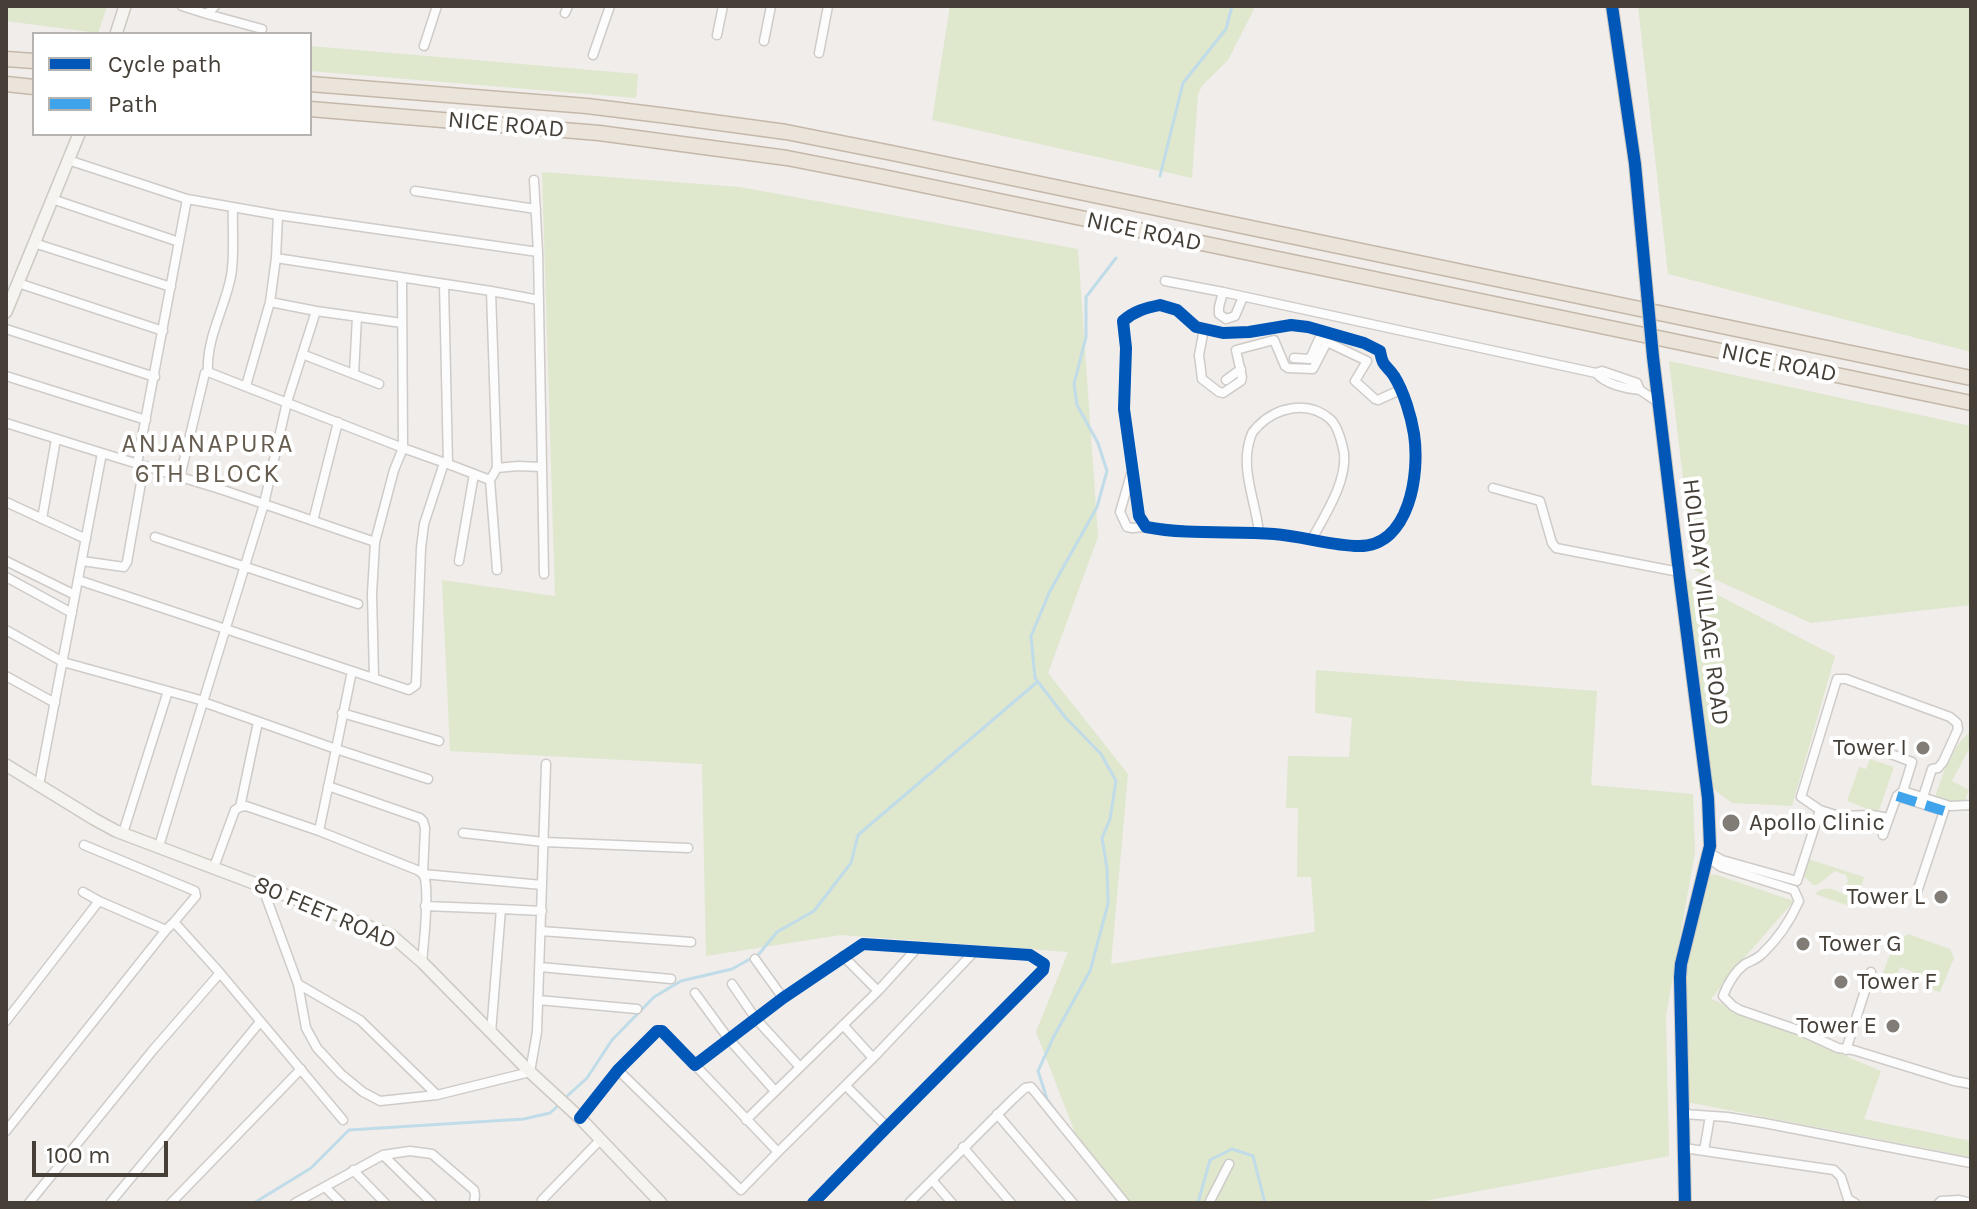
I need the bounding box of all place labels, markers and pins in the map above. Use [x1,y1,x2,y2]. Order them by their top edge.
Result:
place label: Tower I [1833,734,1907,762]
marker: Tower I [1914,739,1932,757]
place label: Apollo Clinic [1749,809,1885,837]
marker: Apollo Clinic [1720,812,1742,834]
place label: Tower L [1846,883,1925,911]
marker: Tower L [1932,888,1950,906]
place label: Tower G [1819,930,1902,958]
marker: Tower G [1794,935,1812,953]
place label: Tower F [1857,968,1937,996]
marker: Tower F [1832,973,1850,991]
place label: Tower E [1796,1012,1877,1040]
marker: Tower E [1884,1017,1902,1035]

